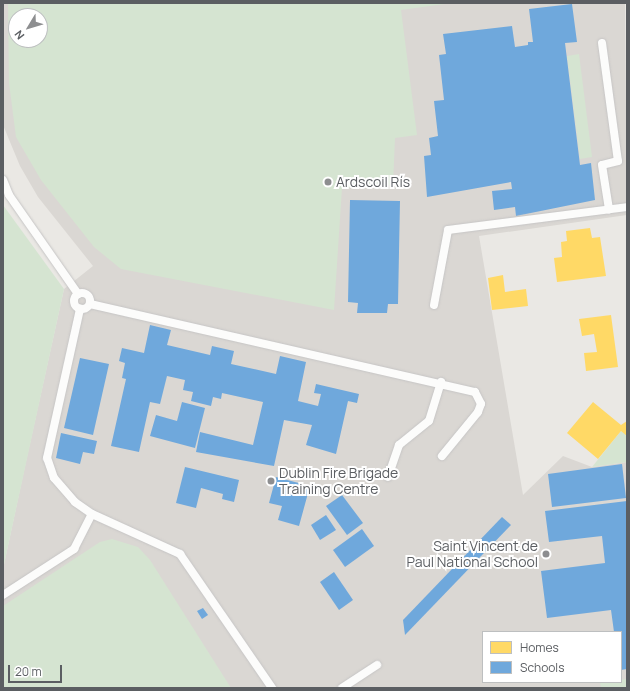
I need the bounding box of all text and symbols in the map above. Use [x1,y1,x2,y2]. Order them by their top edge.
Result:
north arrow [8,8,48,48]
text: N [11,27,27,43]
place label: Ardscoil Rís [336,174,410,190]
marker: Ardscoil Rís [323,177,333,187]
place label: Dublin Fire Brigade Training Centre [279,465,398,498]
marker: Dublin Fire Brigade Training Centre [266,476,276,486]
place label: Saint Vincent de Paul National School [407,538,538,570]
marker: Saint Vincent de Paul National School [541,549,551,559]
legend [482,631,622,683]
text: Homes [520,639,559,656]
scale bar [10,657,64,683]
text: Schools [520,659,564,676]
text: 20 m [15,663,42,680]

